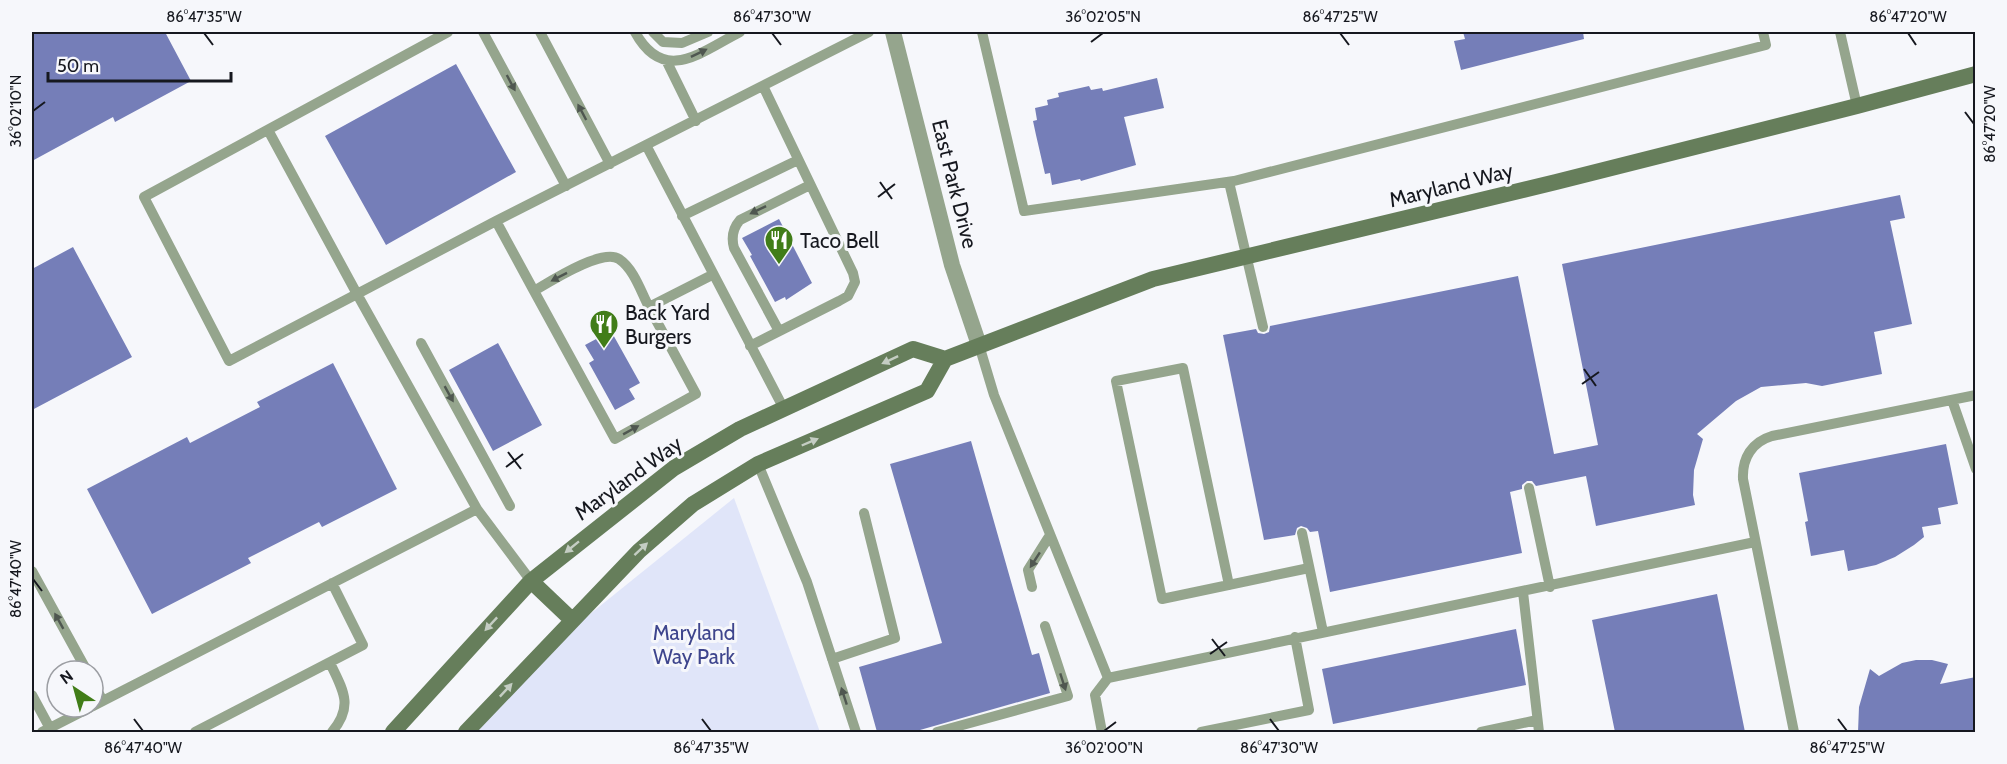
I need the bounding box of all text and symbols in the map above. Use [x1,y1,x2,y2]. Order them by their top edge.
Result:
text: 86°47'35"W [166,8,243,26]
text: 86°47'30"W [733,8,812,26]
text: 36°02'05"N [1065,8,1141,26]
text: 86°47'25"W [1302,8,1378,26]
text: 86°47'20"W [1869,8,1948,26]
scale bar [48,45,231,83]
one-way arrow [691,48,708,57]
text: 50 m [57,55,99,77]
text: 36°02'10"N [7,75,25,147]
one-way arrow [506,75,516,92]
text: 86°47'20"W [1981,84,1999,163]
one-way arrow [577,103,587,120]
street label: East Park Drive [927,117,983,251]
street label: Maryland Way [1387,157,1516,212]
one-way arrow [749,206,766,215]
restaurant icon: Taco Bell [763,224,795,266]
place label: Taco Bell [800,228,879,253]
one-way arrow [550,272,567,282]
place label: Back Yard Burgers [625,300,710,349]
restaurant icon: Back Yard Burgers [588,308,620,350]
one-way arrow [882,355,899,364]
one-way arrow [444,386,454,403]
one-way arrow [623,425,640,435]
street label: Maryland Way [569,430,687,525]
one-way arrow [801,437,819,447]
text: 86°47'40"W [7,539,25,618]
one-way arrow [564,541,580,554]
one-way arrow [633,543,648,556]
one-way arrow [1029,552,1040,568]
one-way arrow [54,612,64,629]
one-way arrow [485,616,498,631]
park label: Maryland Way Park [653,620,736,669]
north arrow [45,659,105,719]
text: N [56,666,77,688]
one-way arrow [1059,673,1069,691]
one-way arrow [499,682,513,697]
one-way arrow [839,687,849,705]
text: 86°47'40"W [104,739,183,757]
text: 86°47'35"W [673,739,750,757]
text: 36°02'00"N [1065,739,1143,757]
text: 86°47'30"W [1240,739,1319,757]
text: 86°47'25"W [1809,739,1885,757]

